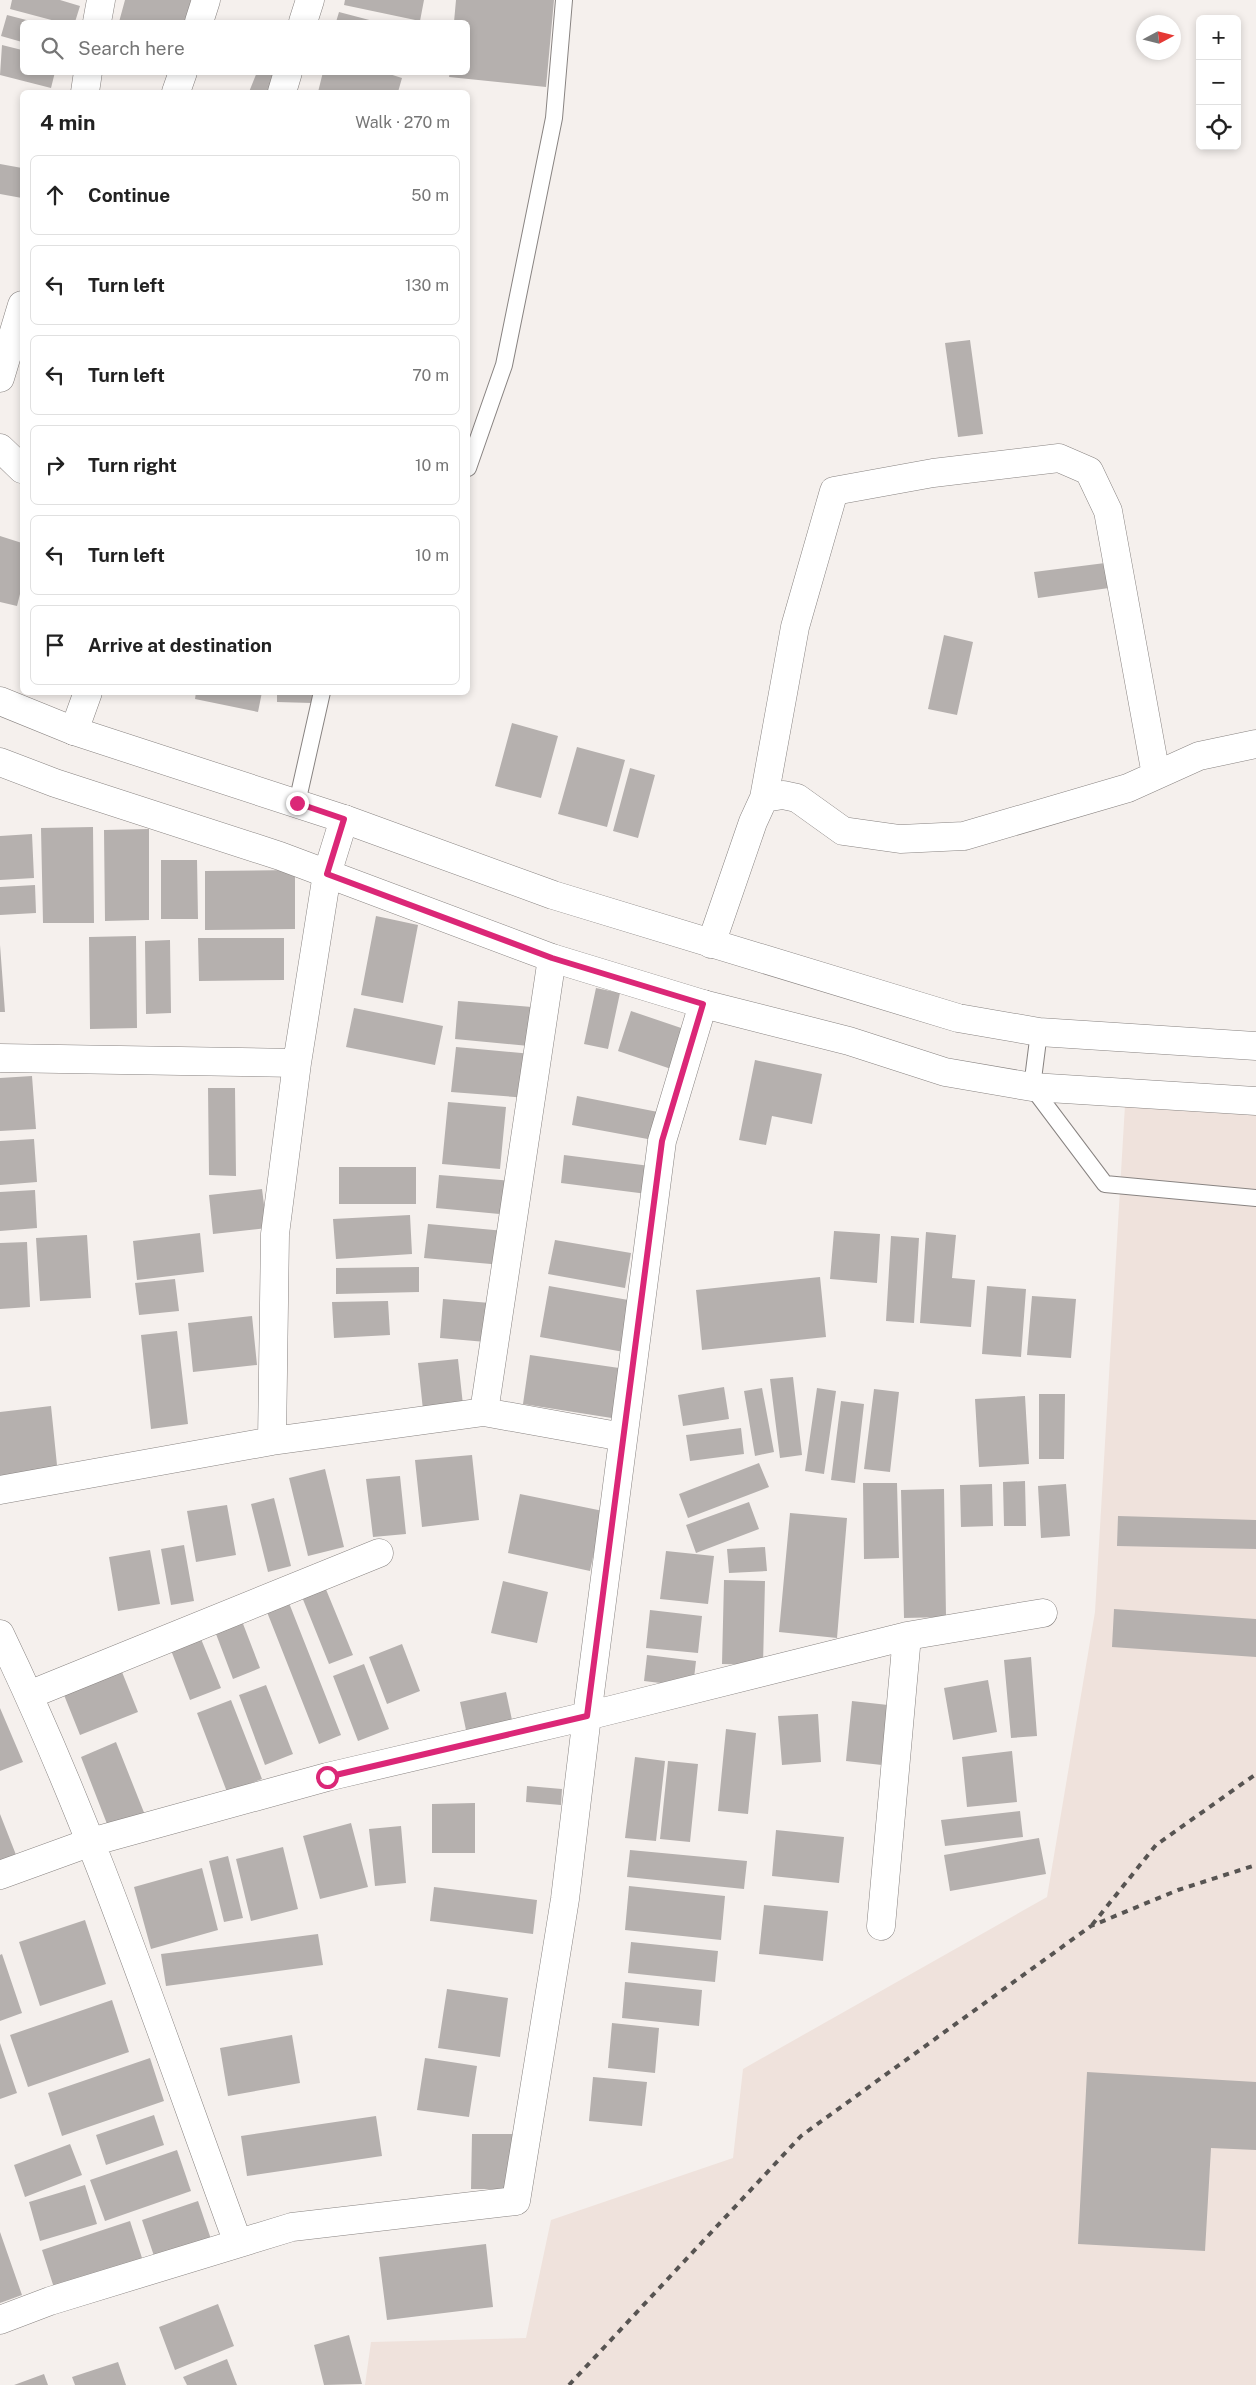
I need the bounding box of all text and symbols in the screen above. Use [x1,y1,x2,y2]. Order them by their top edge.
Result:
north arrow [1136,15,1181,60]
map controls [1196,15,1241,150]
button: + [1196,15,1241,60]
search box [20,20,470,75]
icon: search [38,34,66,62]
text: Search here [78,37,185,59]
button: − [1196,60,1241,105]
button: locate [1196,105,1241,150]
text: 4 min [40,110,95,135]
text: Walk · 270 m [355,113,450,132]
icon: ahead [41,181,69,209]
text: Continue [88,184,170,206]
text: 50 m [411,186,449,205]
icon: left [41,271,69,299]
text: Turn left [88,274,165,296]
text: 130 m [405,276,449,295]
icon: left [41,361,69,389]
text: Turn left [88,364,165,386]
text: 70 m [412,366,449,385]
icon: right [41,451,69,479]
text: Turn right [88,454,177,476]
text: 10 m [415,456,449,475]
icon: left [41,541,69,569]
text: Turn left [88,544,165,566]
text: 10 m [415,546,449,565]
icon: arrive [41,631,69,659]
text: Arrive at destination [88,634,272,656]
route end [286,792,309,815]
route start [316,1766,339,1789]

